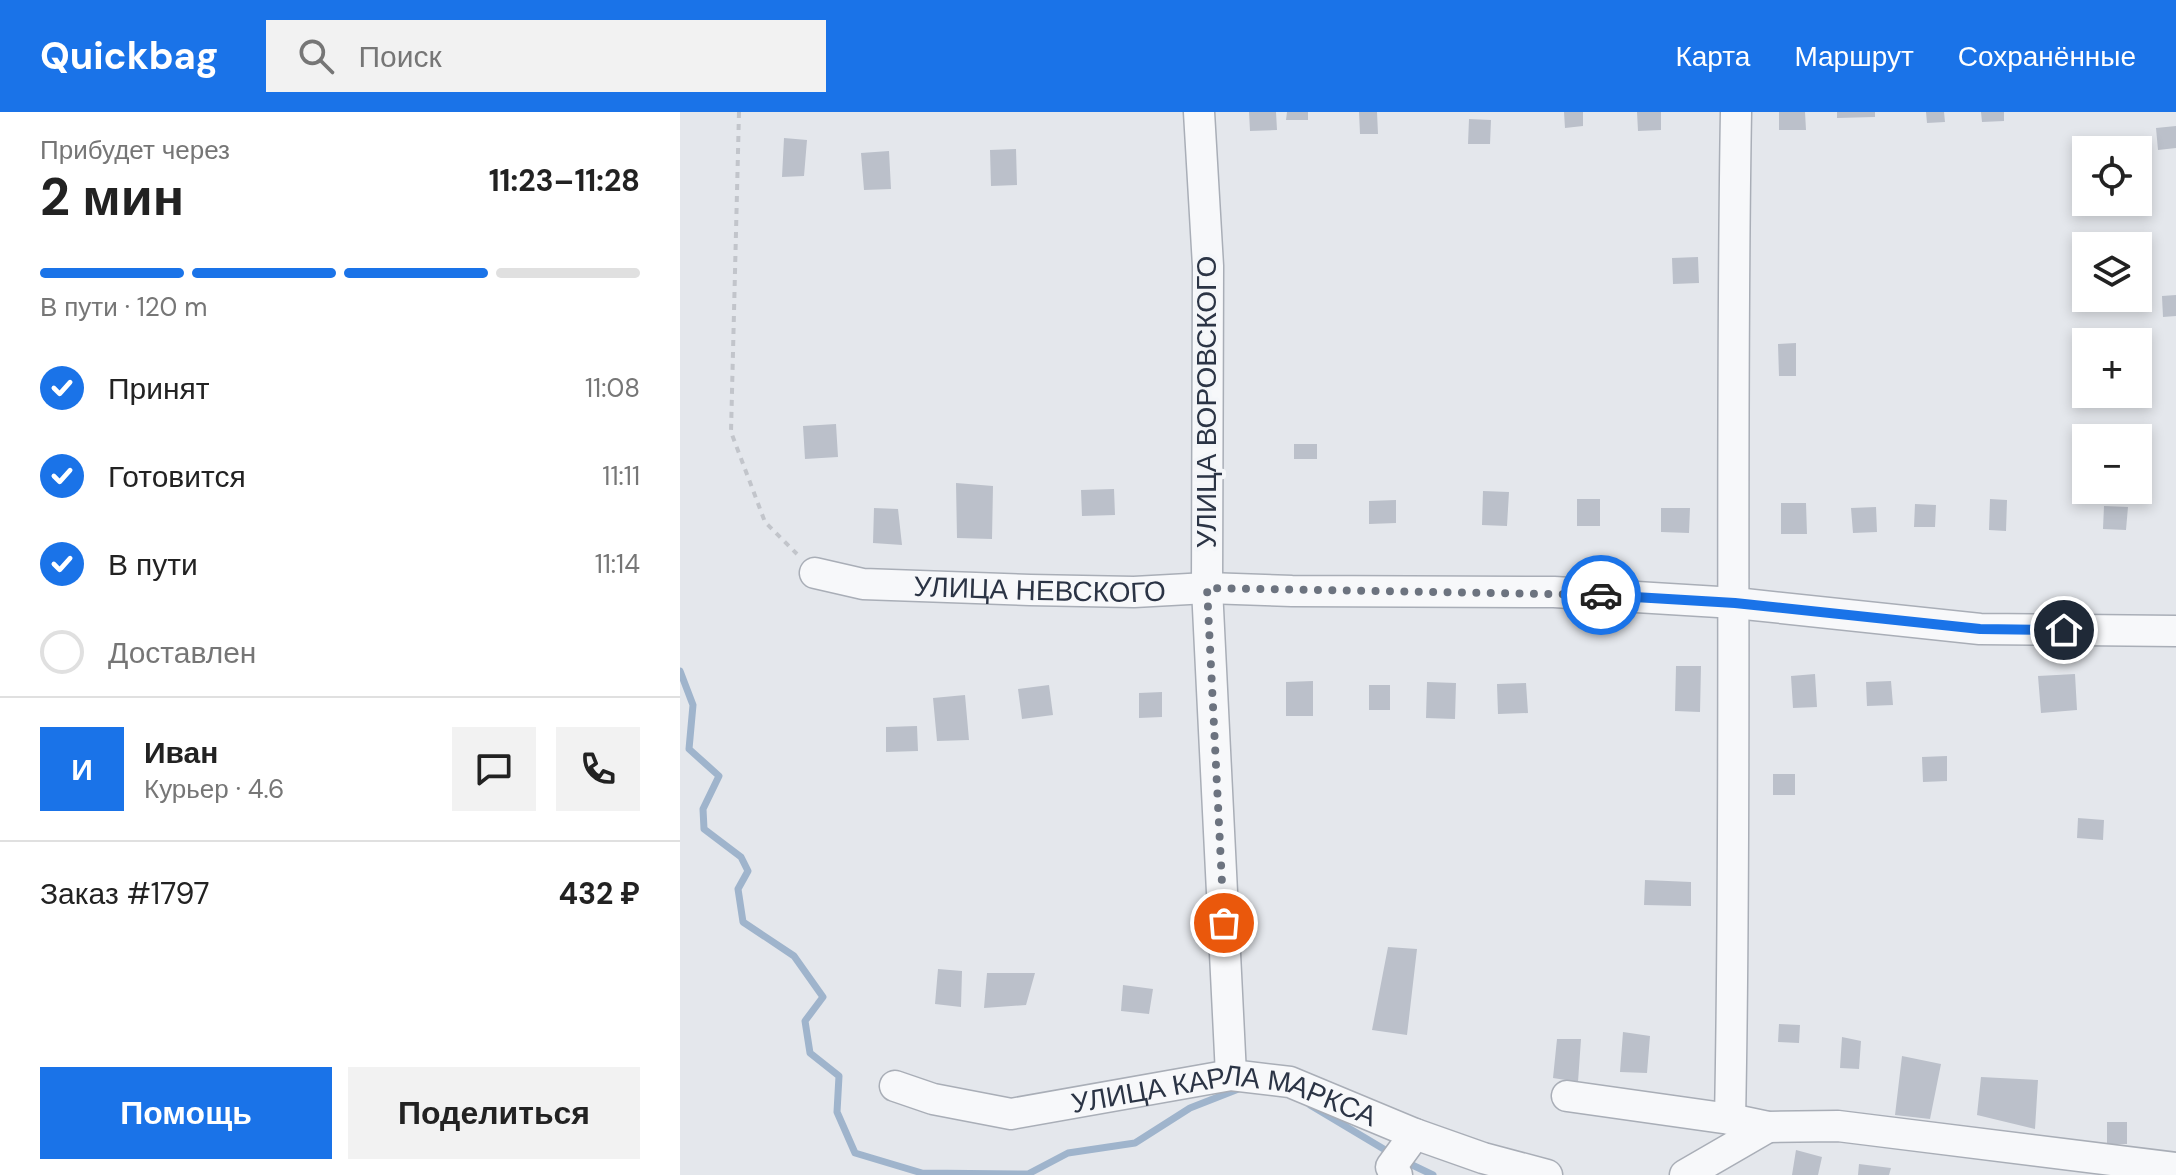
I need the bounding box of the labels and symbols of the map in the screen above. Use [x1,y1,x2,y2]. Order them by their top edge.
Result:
street label: УЛИЦА ВОРОВСКОГО [1188,256,1225,548]
courier [1561,555,1641,635]
street label: УЛИЦА НЕВСКОГО [913,567,1167,611]
pin [2030,596,2098,664]
pin [1190,889,1258,957]
street label: УЛИЦА КАРЛА МАРКСА [1068,1056,1383,1135]

